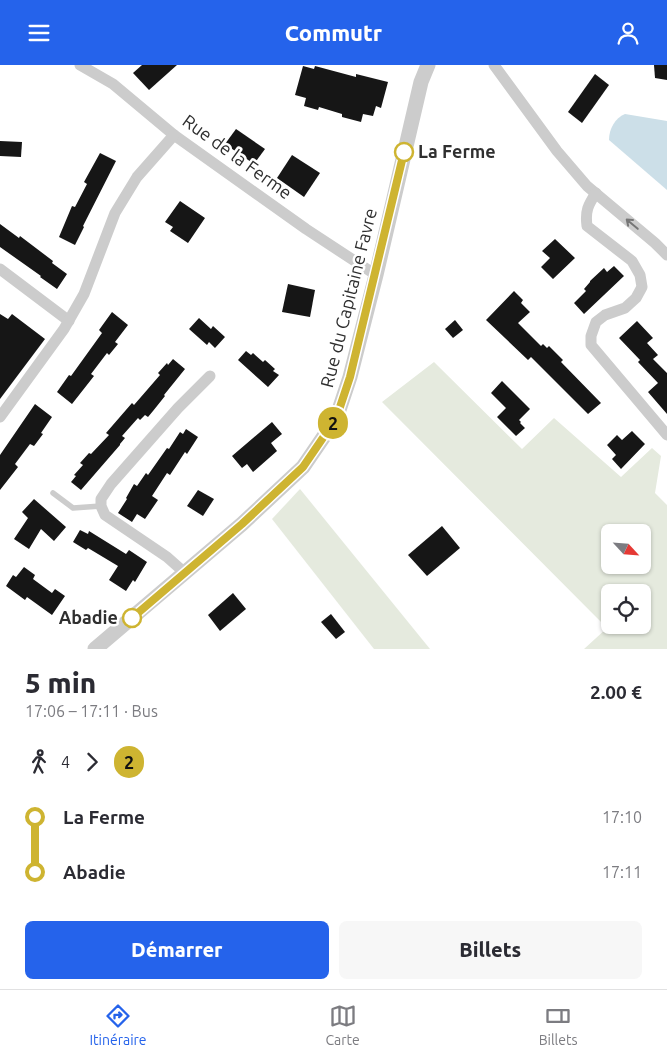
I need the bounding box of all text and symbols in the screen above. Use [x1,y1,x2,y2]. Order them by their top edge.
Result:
icon: menu [25,19,53,47]
icon: person [614,19,642,47]
text: Commutr [285,20,382,45]
street label: Rue de la Ferme [179,110,296,202]
place label: La Ferme [418,141,496,161]
marker: La Ferme [394,142,414,162]
street label: Rue du Capitaine Favre [316,206,380,390]
one-way arrow [626,218,639,229]
line badge: 2 [317,407,349,439]
text: 2 [328,413,338,433]
north arrow [601,524,651,574]
map controls [601,524,651,634]
button: locate [601,584,651,634]
place label: Abadie [59,607,118,627]
marker: Abadie [122,608,142,628]
text: 5 min [25,667,96,698]
text: 2.00 € [590,681,642,703]
text: 17:06 – 17:11 · Bus [25,702,158,720]
icon: walk [25,748,53,776]
icon: forward [78,748,106,776]
text: 2 [124,752,134,772]
text: 4 [61,753,70,771]
text: La Ferme [63,806,145,828]
text: 17:10 [602,808,642,826]
text: Abadie [63,861,126,883]
text: 17:11 [602,863,642,881]
button: Démarrer [25,921,329,979]
button: Billets [339,921,642,979]
tab: Itinéraire [89,1002,147,1048]
tab: Carte [325,1002,360,1048]
tab: Billets [539,1002,578,1048]

